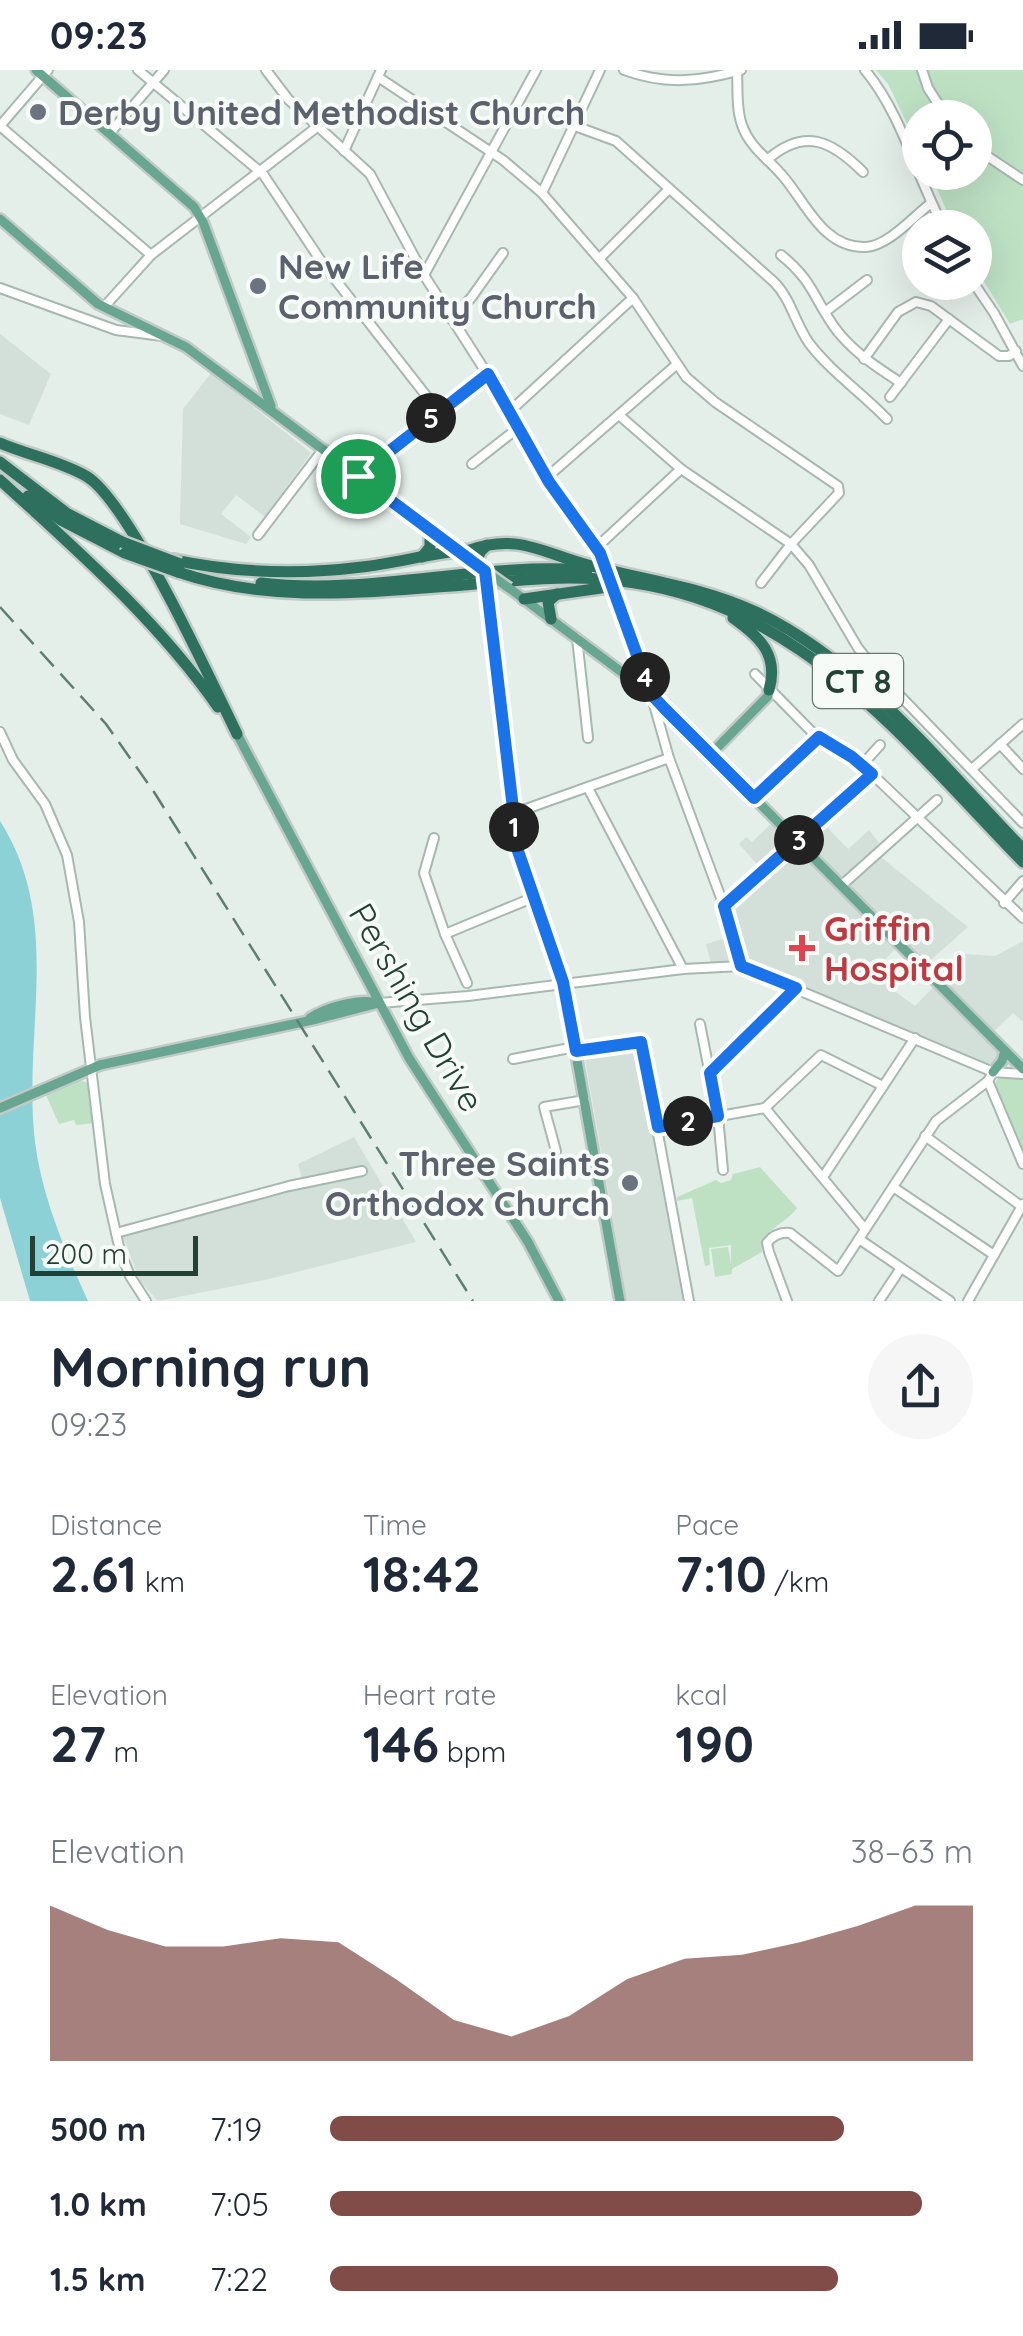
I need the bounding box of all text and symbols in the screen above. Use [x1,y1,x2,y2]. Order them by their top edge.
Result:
text: 09:23 [50,11,147,59]
place label: Derby United Methodist Church [58,90,585,134]
map controls [902,100,992,300]
button: locate [902,100,992,190]
marker: Derby United Methodist Church [27,101,49,123]
button: layers [902,210,992,300]
place label: New Life Community Church [278,244,597,328]
marker: New Life Community Church [247,275,269,297]
pin: 5 [406,393,456,443]
text: 5 [423,400,439,435]
pin [316,434,401,519]
icon: arrive [331,449,386,504]
pin: 4 [620,652,670,702]
road number: CT 8 [813,654,903,708]
text: 4 [637,659,653,694]
pin: 1 [489,802,539,852]
text: 1 [509,809,519,844]
pin: 3 [774,815,824,865]
text: 3 [791,822,807,857]
street label: Pershing Drive [340,895,494,1119]
place label: Griffin Hospital [824,906,964,990]
marker: Griffin Hospital [789,935,815,961]
pin: 2 [663,1096,713,1146]
text: 2 [680,1103,696,1138]
place label: Three Saints Orthodox Church [325,1141,610,1225]
marker: Three Saints Orthodox Church [619,1172,641,1194]
scale bar [30,1231,198,1276]
text: 200 m [45,1236,127,1271]
text: Morning run [50,1332,371,1401]
button: share [868,1334,973,1439]
text: 09:23 [50,1404,127,1444]
text: Distance [50,1507,162,1542]
text: Time [363,1507,427,1542]
text: Pace [675,1507,739,1542]
text: 2.61 [50,1542,137,1605]
text: 18:42 [363,1542,481,1605]
text: 7:10 [675,1542,767,1605]
text: km [137,1564,185,1599]
text: /km [767,1564,829,1599]
text: Elevation [50,1677,168,1712]
text: Heart rate [363,1677,496,1712]
text: kcal [675,1677,728,1712]
text: 27 [50,1712,106,1775]
text: 146 [363,1712,439,1775]
text: 190 [675,1712,754,1775]
text: m [106,1734,139,1769]
text: bpm [439,1734,506,1769]
text: Elevation [50,1831,185,1871]
text: 38–63 m [851,1831,973,1871]
text: 500 m [50,2109,146,2149]
text: 7:19 [210,2109,262,2149]
text: 1.0 km [50,2184,147,2224]
text: 7:05 [210,2184,269,2224]
text: 1.5 km [50,2259,146,2299]
text: 7:22 [210,2259,268,2299]

